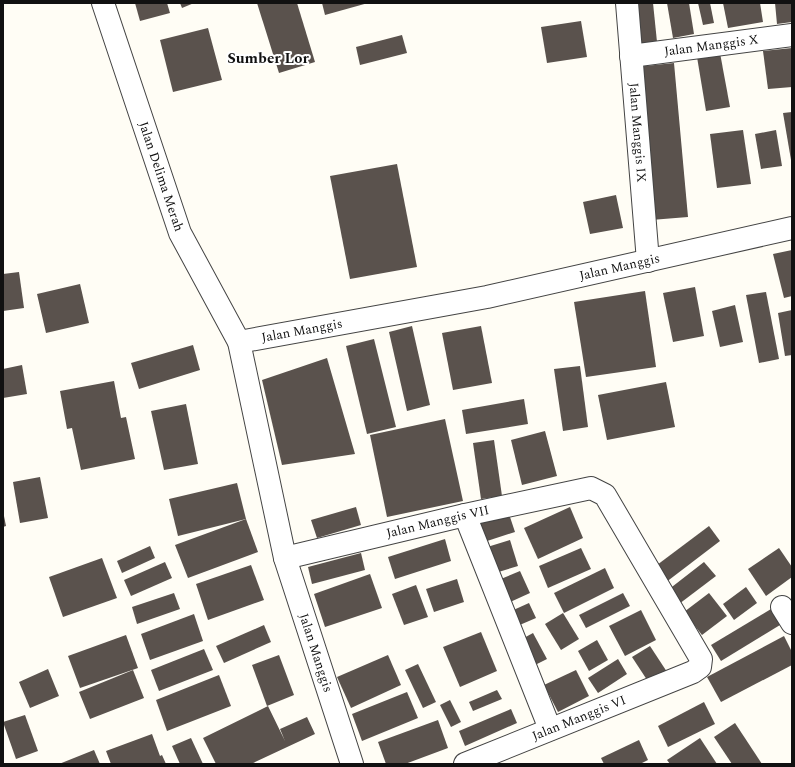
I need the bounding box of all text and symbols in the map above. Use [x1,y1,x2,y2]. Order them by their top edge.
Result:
street label: Jalan Manggis X [663,29,760,62]
district label: Sumber Lor [227,47,309,70]
street label: Jalan Manggis IX [624,82,652,184]
street label: Jalan Delima Merah [133,119,189,235]
street label: Jalan Manggis [577,248,662,286]
street label: Jalan Manggis [260,313,344,348]
street label: Jalan Manggis VII [384,500,491,543]
street label: Jalan Manggis [294,611,338,695]
street label: Jalan Manggis VI [529,690,629,746]

